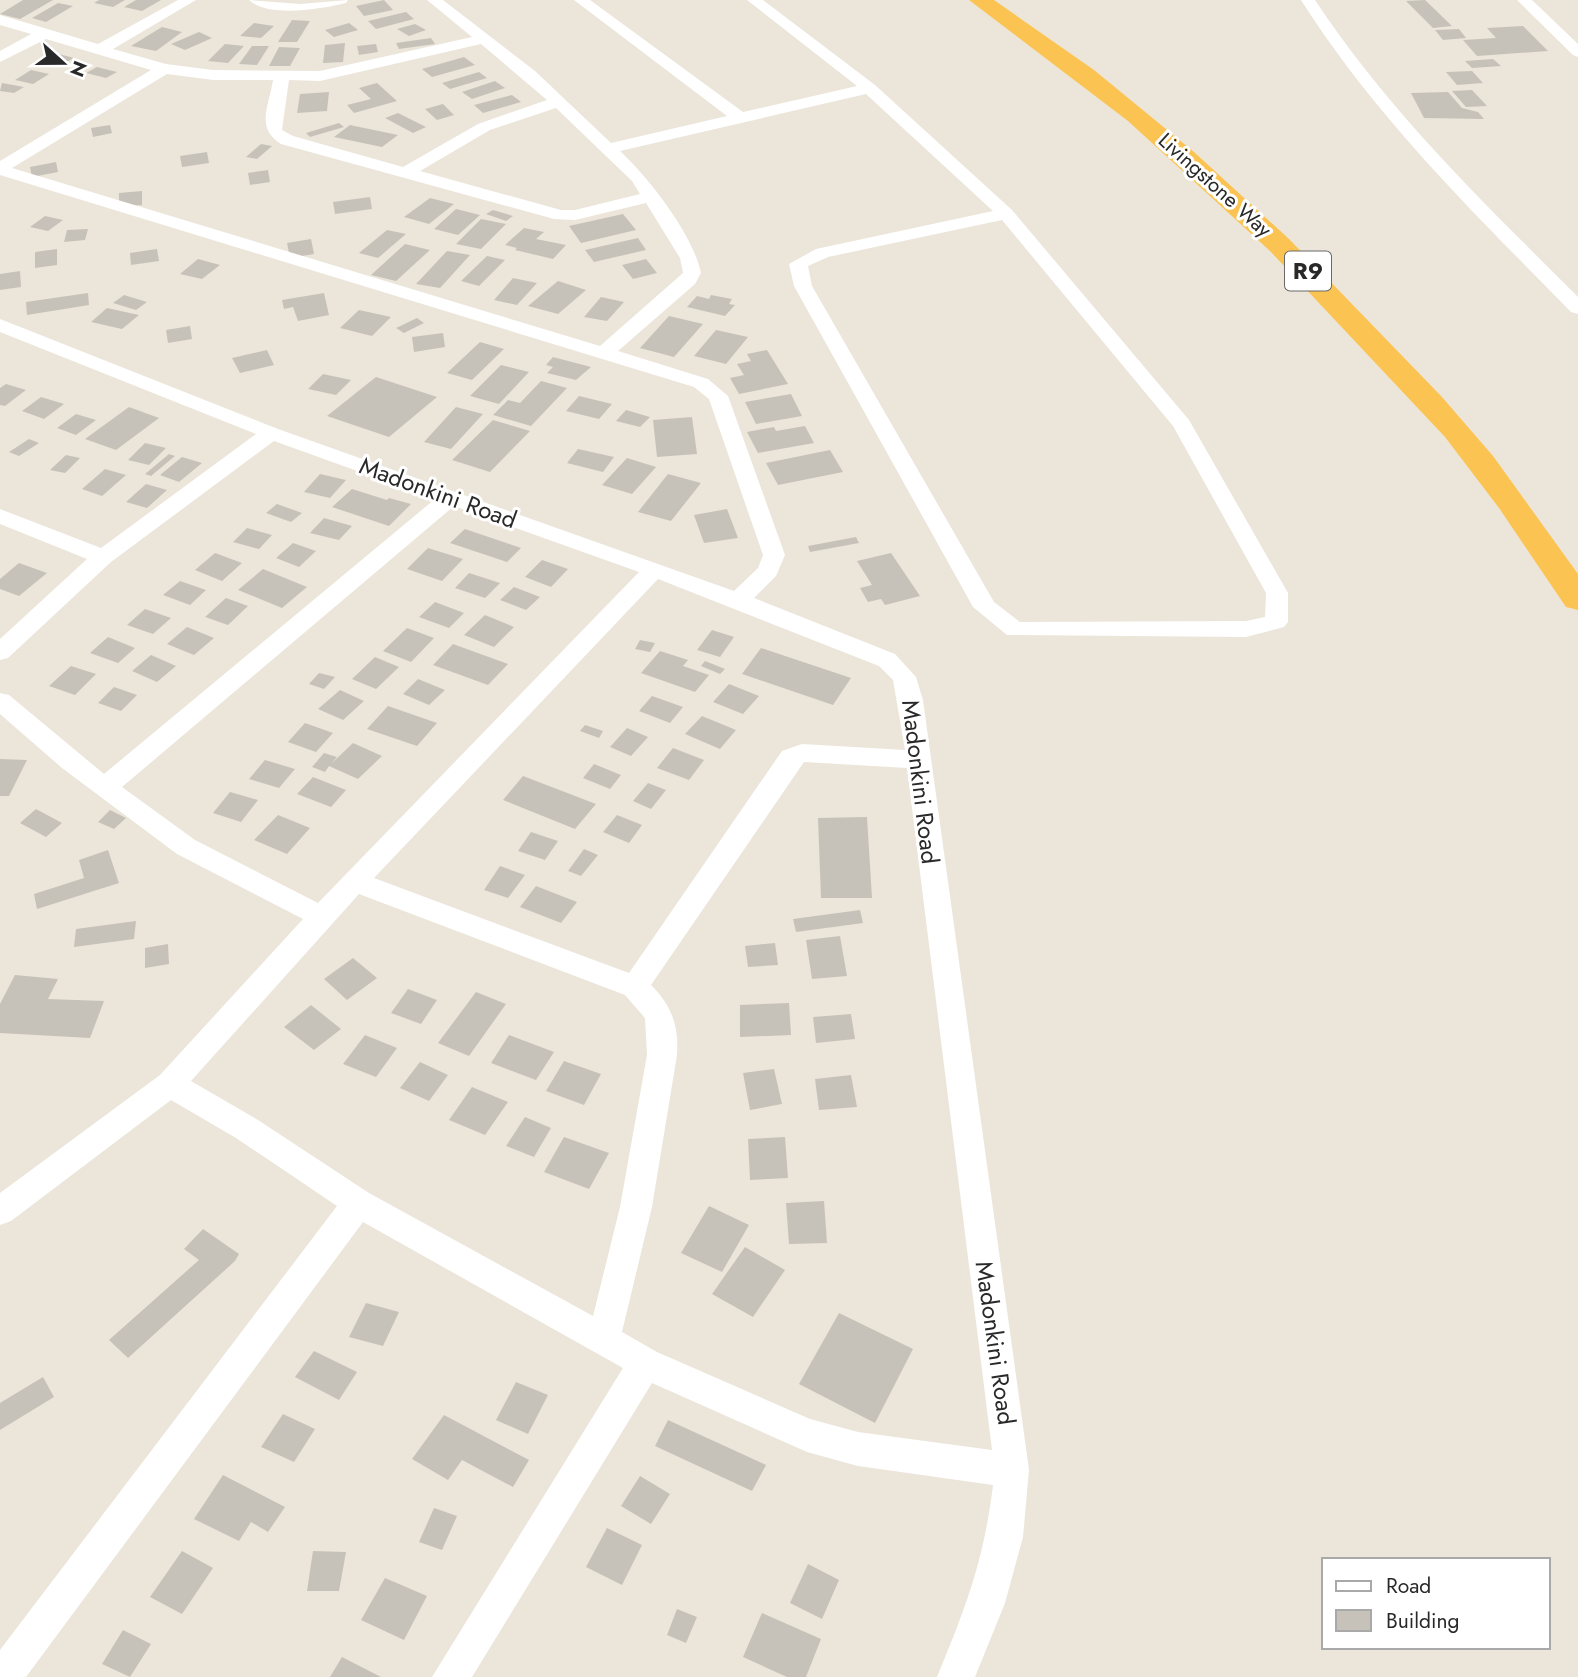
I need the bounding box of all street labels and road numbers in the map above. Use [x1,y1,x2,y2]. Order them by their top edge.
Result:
street label: Livingstone Way [1152,126,1279,245]
road number: R9 [1285,252,1331,290]
street label: Madonkini Road [355,448,522,537]
street label: Madonkini Road [893,698,948,866]
street label: Madonkini Road [967,1259,1024,1427]

